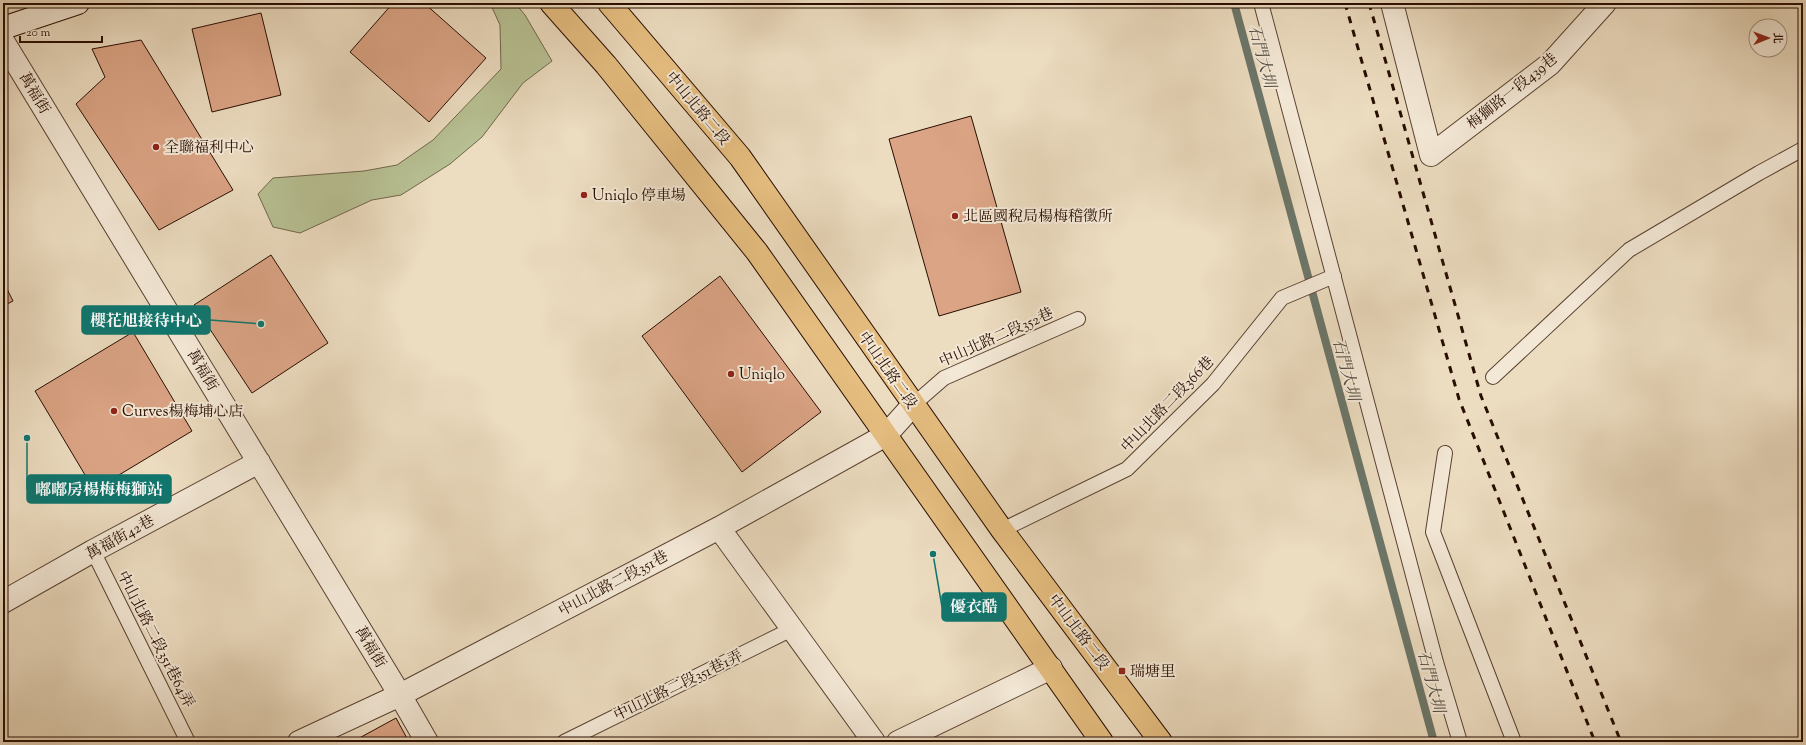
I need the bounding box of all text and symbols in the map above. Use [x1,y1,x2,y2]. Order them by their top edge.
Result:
scale bar [20,18,102,44]
north arrow [1748,18,1788,58]
water label: 石門大圳 [1241,23,1281,93]
text: 20 m [26,24,51,42]
text: 北 [1769,32,1785,43]
street label: 梅獅路一段439巷 [1463,49,1563,135]
street label: 中山北路二段 [660,68,734,150]
street label: 萬福街 [13,69,54,118]
place label: 全聯福利中心 [164,138,254,159]
marker: 全聯福利中心 [151,142,161,152]
place label: Uniqlo 停車場 [592,186,686,207]
marker: Uniqlo 停車場 [579,190,589,200]
place label: 北區國稅局楊梅稽徵所 [963,207,1113,228]
marker: 北區國稅局楊梅稽徵所 [950,211,960,221]
street label: 中山北路二段352巷 [936,304,1057,373]
callout: 櫻花旭接待中心 [82,306,210,334]
text: 櫻花旭接待中心 [90,311,202,334]
street label: 中山北路二段 [852,328,921,414]
water label: 石門大圳 [1325,336,1365,406]
street label: 萬福街 [181,346,222,395]
street label: 中山北路二段366巷 [1117,352,1219,458]
place label: Uniqlo [739,365,785,386]
marker: Uniqlo [726,369,736,379]
place label: Curves楊梅埔心店 [122,402,243,423]
marker: Curves楊梅埔心店 [109,406,119,416]
callout: 嘟嘟房楊梅梅獅站 [27,475,171,503]
text: 嘟嘟房楊梅梅獅站 [35,480,163,503]
street label: 萬福街42巷 [83,511,158,566]
street label: 中山北路二段351巷 [555,547,672,622]
street label: 中山北路二段351巷64弄 [111,568,198,712]
street label: 中山北路二段 [1042,591,1113,675]
callout: 優衣酷 [942,593,1006,621]
text: 優衣酷 [950,597,998,620]
street label: 萬福街 [349,623,390,672]
street label: 中山北路二段351巷1弄 [611,646,747,727]
water label: 石門大圳 [1410,648,1450,718]
place label: 瑞塘里 [1130,662,1175,683]
marker: 瑞塘里 [1117,666,1127,676]

